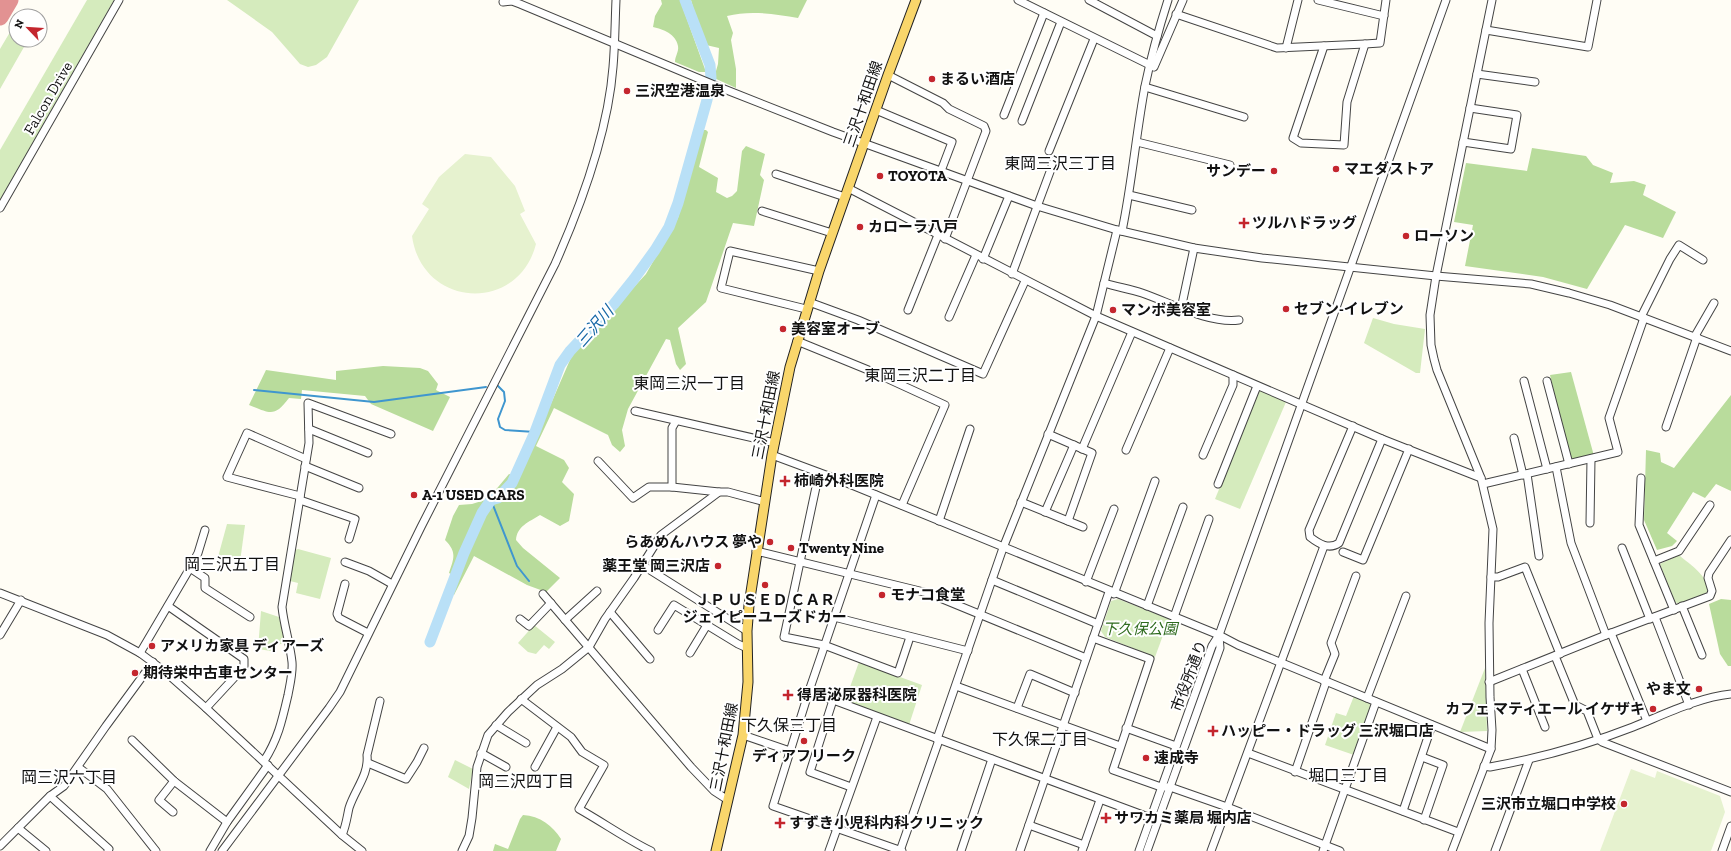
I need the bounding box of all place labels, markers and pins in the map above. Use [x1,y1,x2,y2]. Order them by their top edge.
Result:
place label: まるい酒店 [940,70,1015,88]
marker: まるい酒店 [927,74,937,84]
place label: 三沢空港温泉 [635,82,725,100]
marker: 三沢空港温泉 [622,86,632,96]
place label: マエダストア [1344,160,1434,178]
place label: サンデー [1206,162,1266,180]
marker: マエダストア [1331,164,1341,174]
marker: サンデー [1269,166,1279,176]
place label: TOYOTA [888,167,948,185]
marker: TOYOTA [875,171,885,181]
place label: ツルハドラッグ [1252,214,1357,232]
place label: カローラ八戸 [868,218,958,236]
marker: ツルハドラッグ [1239,218,1249,228]
marker: カローラ八戸 [855,222,865,232]
place label: ローソン [1414,227,1474,245]
marker: ローソン [1401,231,1411,241]
place label: セブン-イレブン [1294,300,1404,318]
place label: マンボ美容室 [1121,301,1211,319]
marker: セブン-イレブン [1281,304,1291,314]
marker: マンボ美容室 [1108,305,1118,315]
place label: 美容室オーブ [791,320,880,338]
marker: 美容室オーブ [778,324,788,334]
place label: 柿崎外科医院 [794,472,884,490]
marker: 柿崎外科医院 [779,475,791,487]
place label: A-1 USED CARS [422,486,525,504]
marker: A-1 USED CARS [409,490,419,500]
place label: らあめんハウス 夢や [624,533,762,551]
marker: らあめんハウス 夢や [765,537,775,547]
place label: Twenty Nine [799,539,884,557]
marker: Twenty Nine [786,543,796,553]
place label: 薬王堂 岡三沢店 [602,557,710,575]
marker: 薬王堂 岡三沢店 [713,561,723,571]
marker: ＪＰ ＵＳＥＤ ＣＡＲ ジェイピーユーズドカー [760,580,770,590]
place label: モナコ食堂 [890,586,965,604]
marker: モナコ食堂 [877,590,887,600]
place label: ＪＰ ＵＳＥＤ ＣＡＲ ジェイピーユーズドカー [683,591,847,626]
place label: アメリカ家具 ディアーズ [160,637,324,655]
marker: アメリカ家具 ディアーズ [147,641,157,651]
place label: 期待栄中古車センター [143,664,293,682]
marker: 期待栄中古車センター [130,668,140,678]
place label: やま文 [1646,680,1691,698]
marker: やま文 [1694,684,1704,694]
place label: 得居泌尿器科医院 [797,686,917,704]
marker: 得居泌尿器科医院 [782,689,794,701]
place label: カフェ マティエール イケザキ [1445,700,1645,718]
marker: カフェ マティエール イケザキ [1648,704,1658,714]
place label: ハッピー・ドラッグ 三沢堀口店 [1221,722,1434,740]
marker: ハッピー・ドラッグ 三沢堀口店 [1208,726,1218,736]
marker: ディアフリーク [799,736,809,746]
place label: ディアフリーク [752,747,856,765]
place label: 速成寺 [1154,749,1199,767]
marker: 速成寺 [1141,753,1151,763]
place label: 三沢市立堀口中学校 [1481,795,1616,813]
marker: 三沢市立堀口中学校 [1619,799,1629,809]
place label: サワカミ薬局 堀内店 [1114,809,1252,827]
marker: サワカミ薬局 堀内店 [1101,813,1111,823]
place label: すずき小児科内科クリニック [789,814,984,832]
marker: すずき小児科内科クリニック [774,817,786,829]

